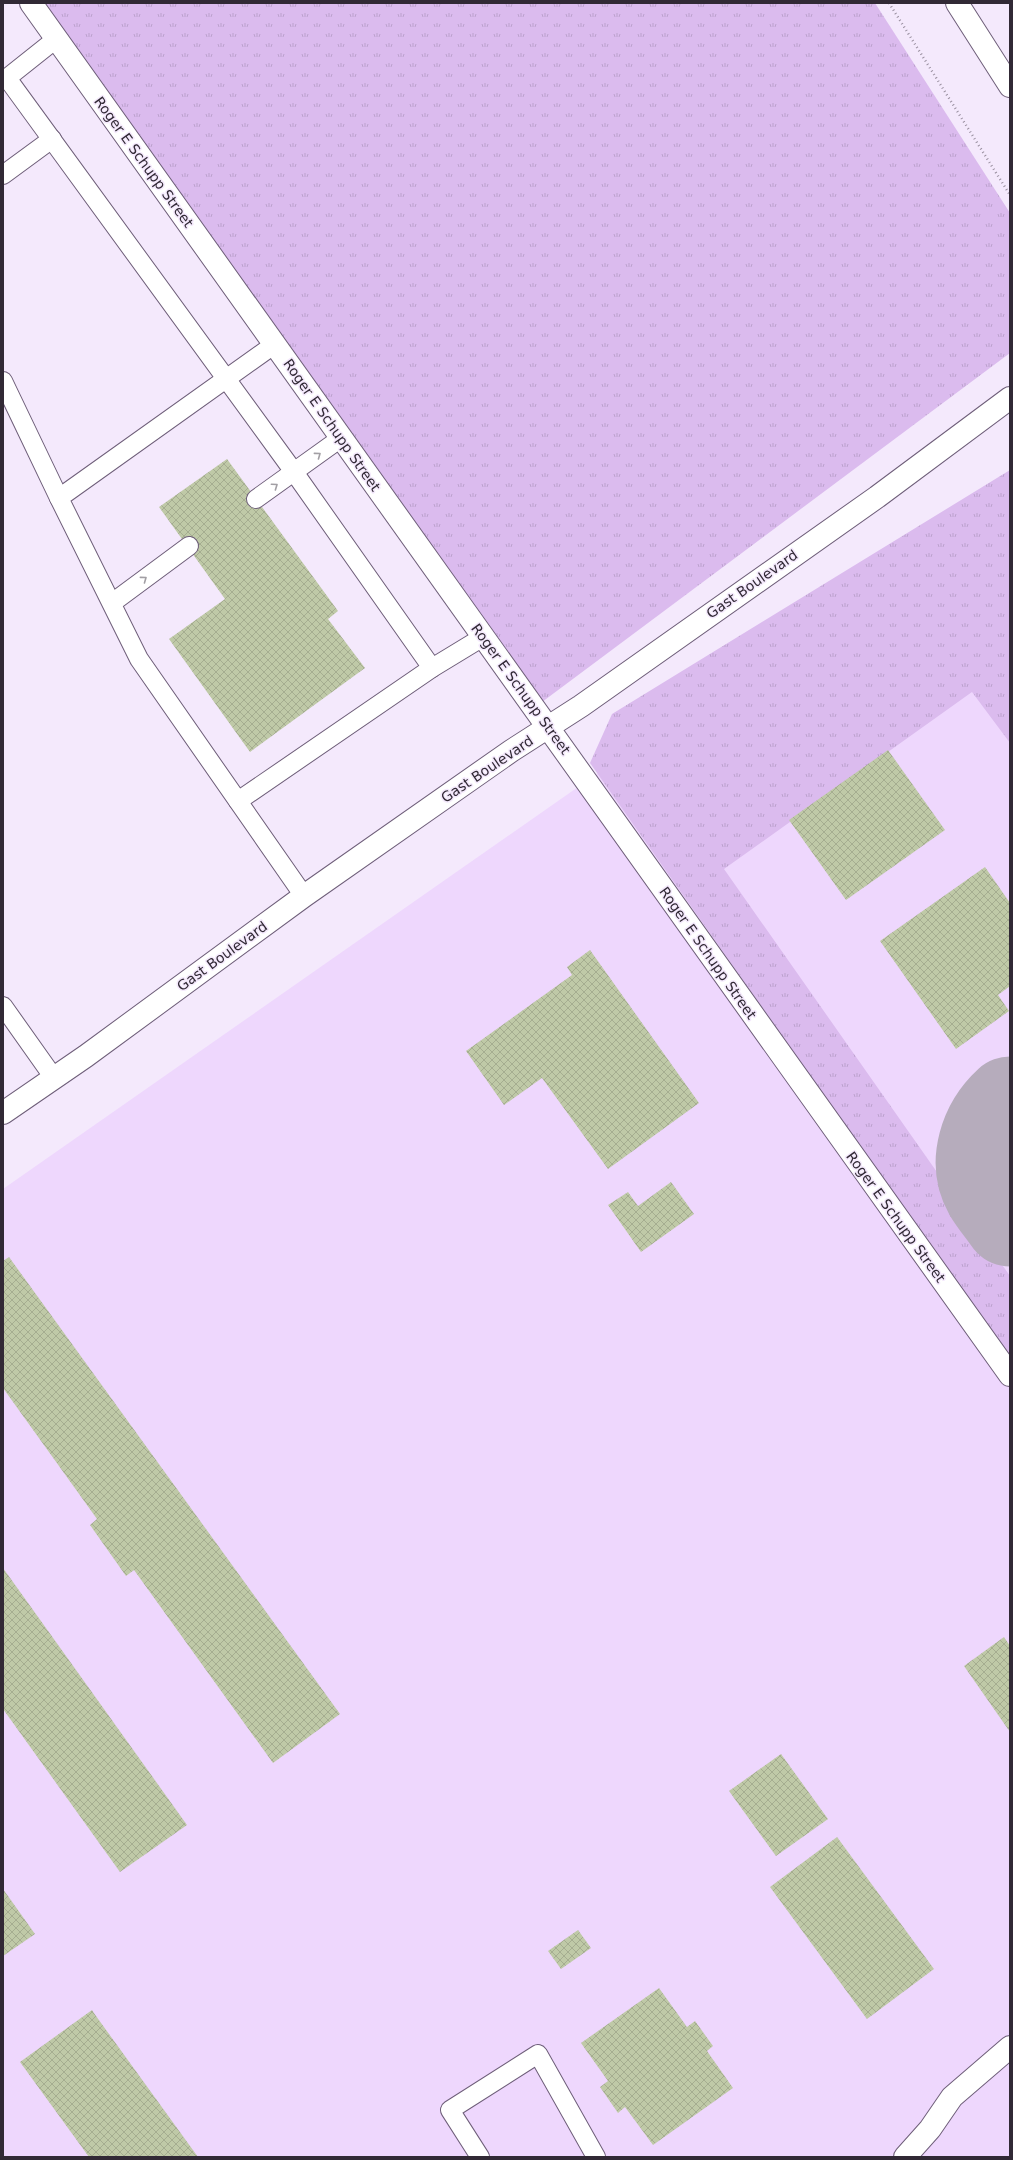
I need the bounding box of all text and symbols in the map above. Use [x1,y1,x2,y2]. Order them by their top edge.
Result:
street label: Roger E Schupp Street [91,93,197,231]
street label: Roger E Schupp Street [280,356,384,495]
one-way arrow [313,453,320,460]
one-way arrow [271,483,278,490]
street label: Gast Boulevard [703,547,801,621]
one-way arrow [139,577,146,584]
street label: Roger E Schupp Street [468,620,574,758]
street label: Gast Boulevard [438,732,536,806]
street label: Roger E Schupp Street [656,884,760,1023]
street label: Gast Boulevard [174,918,270,994]
street label: Roger E Schupp Street [843,1148,949,1286]

